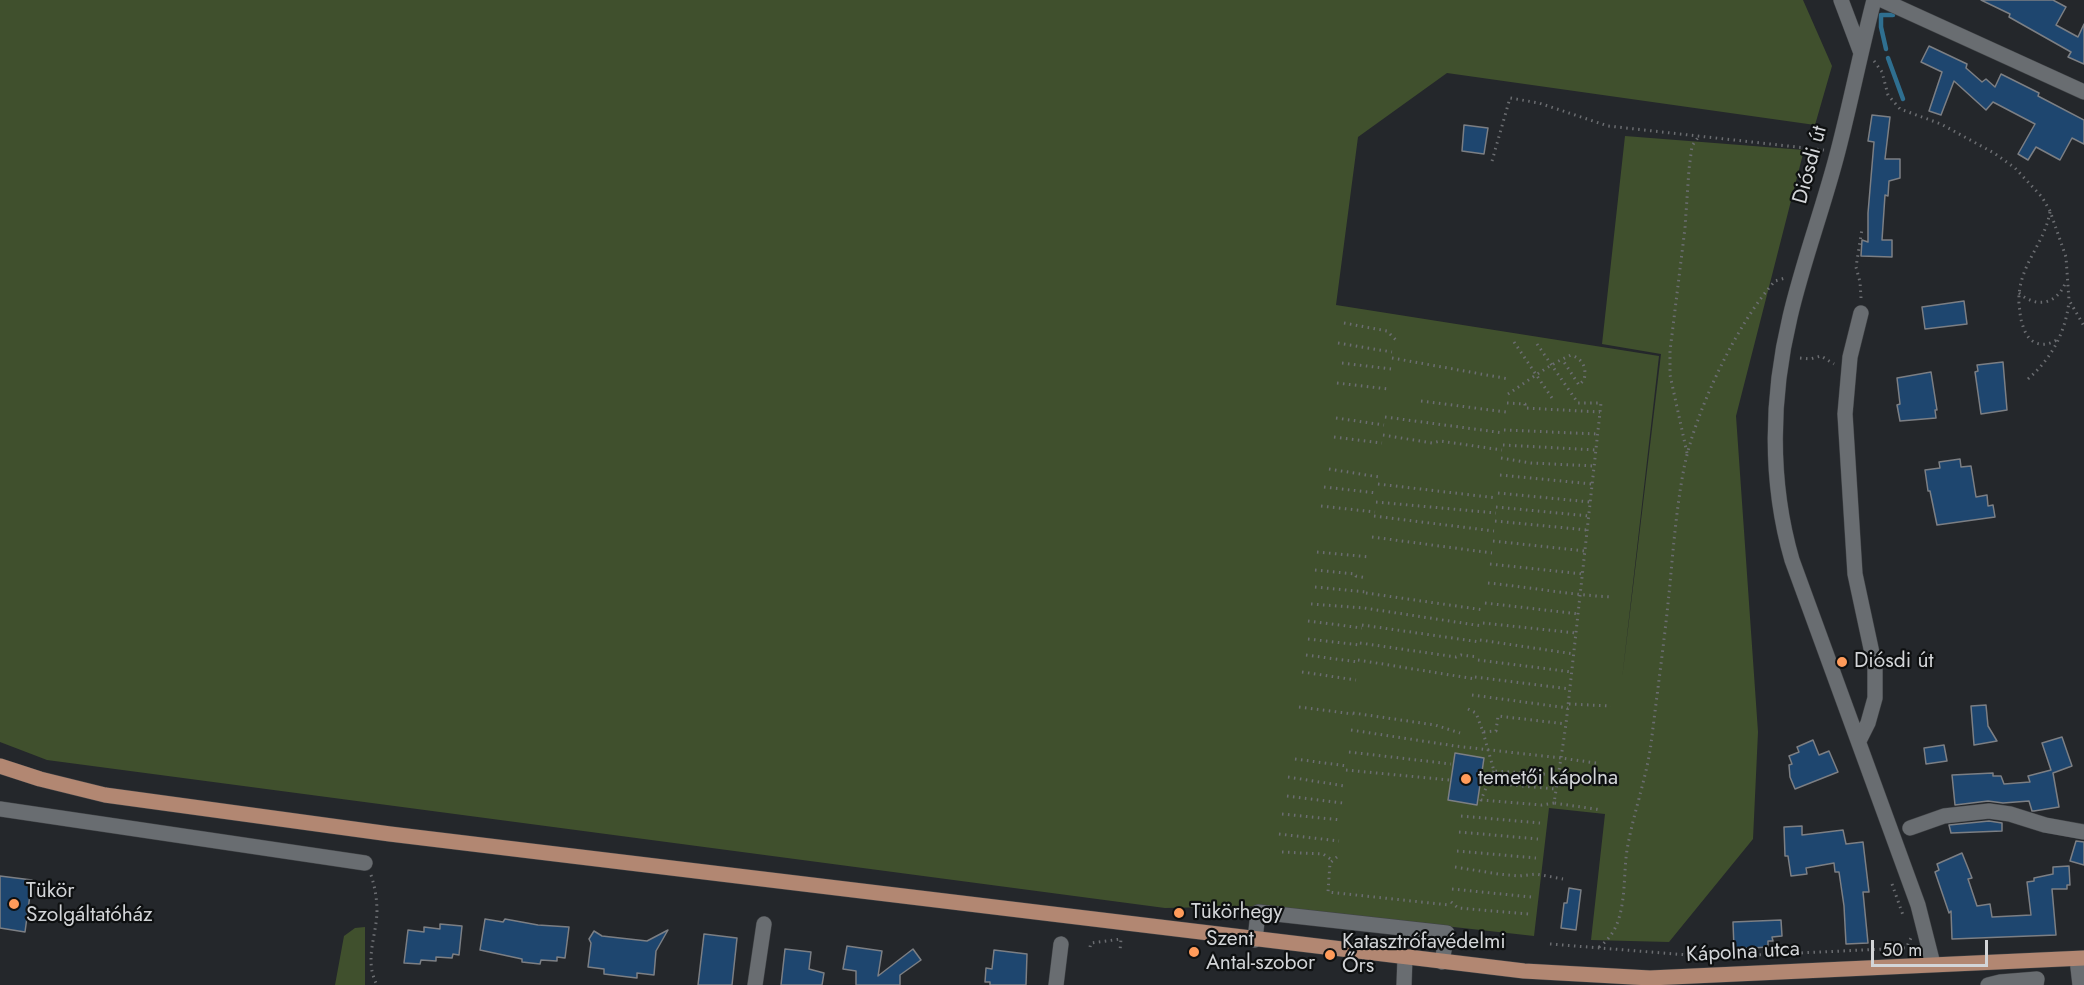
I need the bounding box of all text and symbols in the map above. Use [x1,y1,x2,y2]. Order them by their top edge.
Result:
street label: Diósdi út [1789,123,1833,207]
place label: Diósdi út [1854,649,1933,675]
marker: Diósdi út [1835,655,1849,669]
place label: temetői kápolna [1478,766,1618,792]
marker: temetői kápolna [1459,772,1473,786]
place label: Tükör Szolgáltatóház [26,879,153,929]
marker: Tükör Szolgáltatóház [7,897,21,911]
place label: Tükörhegy [1191,900,1282,926]
marker: Tükörhegy [1172,906,1186,920]
place label: Szent Antal-szobor [1206,927,1315,977]
scale bar [1874,928,1991,966]
place label: Katasztrófavédelmi Őrs [1342,930,1506,980]
street label: Kápolna utca [1685,937,1801,969]
text: 50 m [1882,937,1922,963]
marker: Szent Antal-szobor [1187,945,1201,959]
marker: Katasztrófavédelmi Őrs [1323,948,1337,962]

